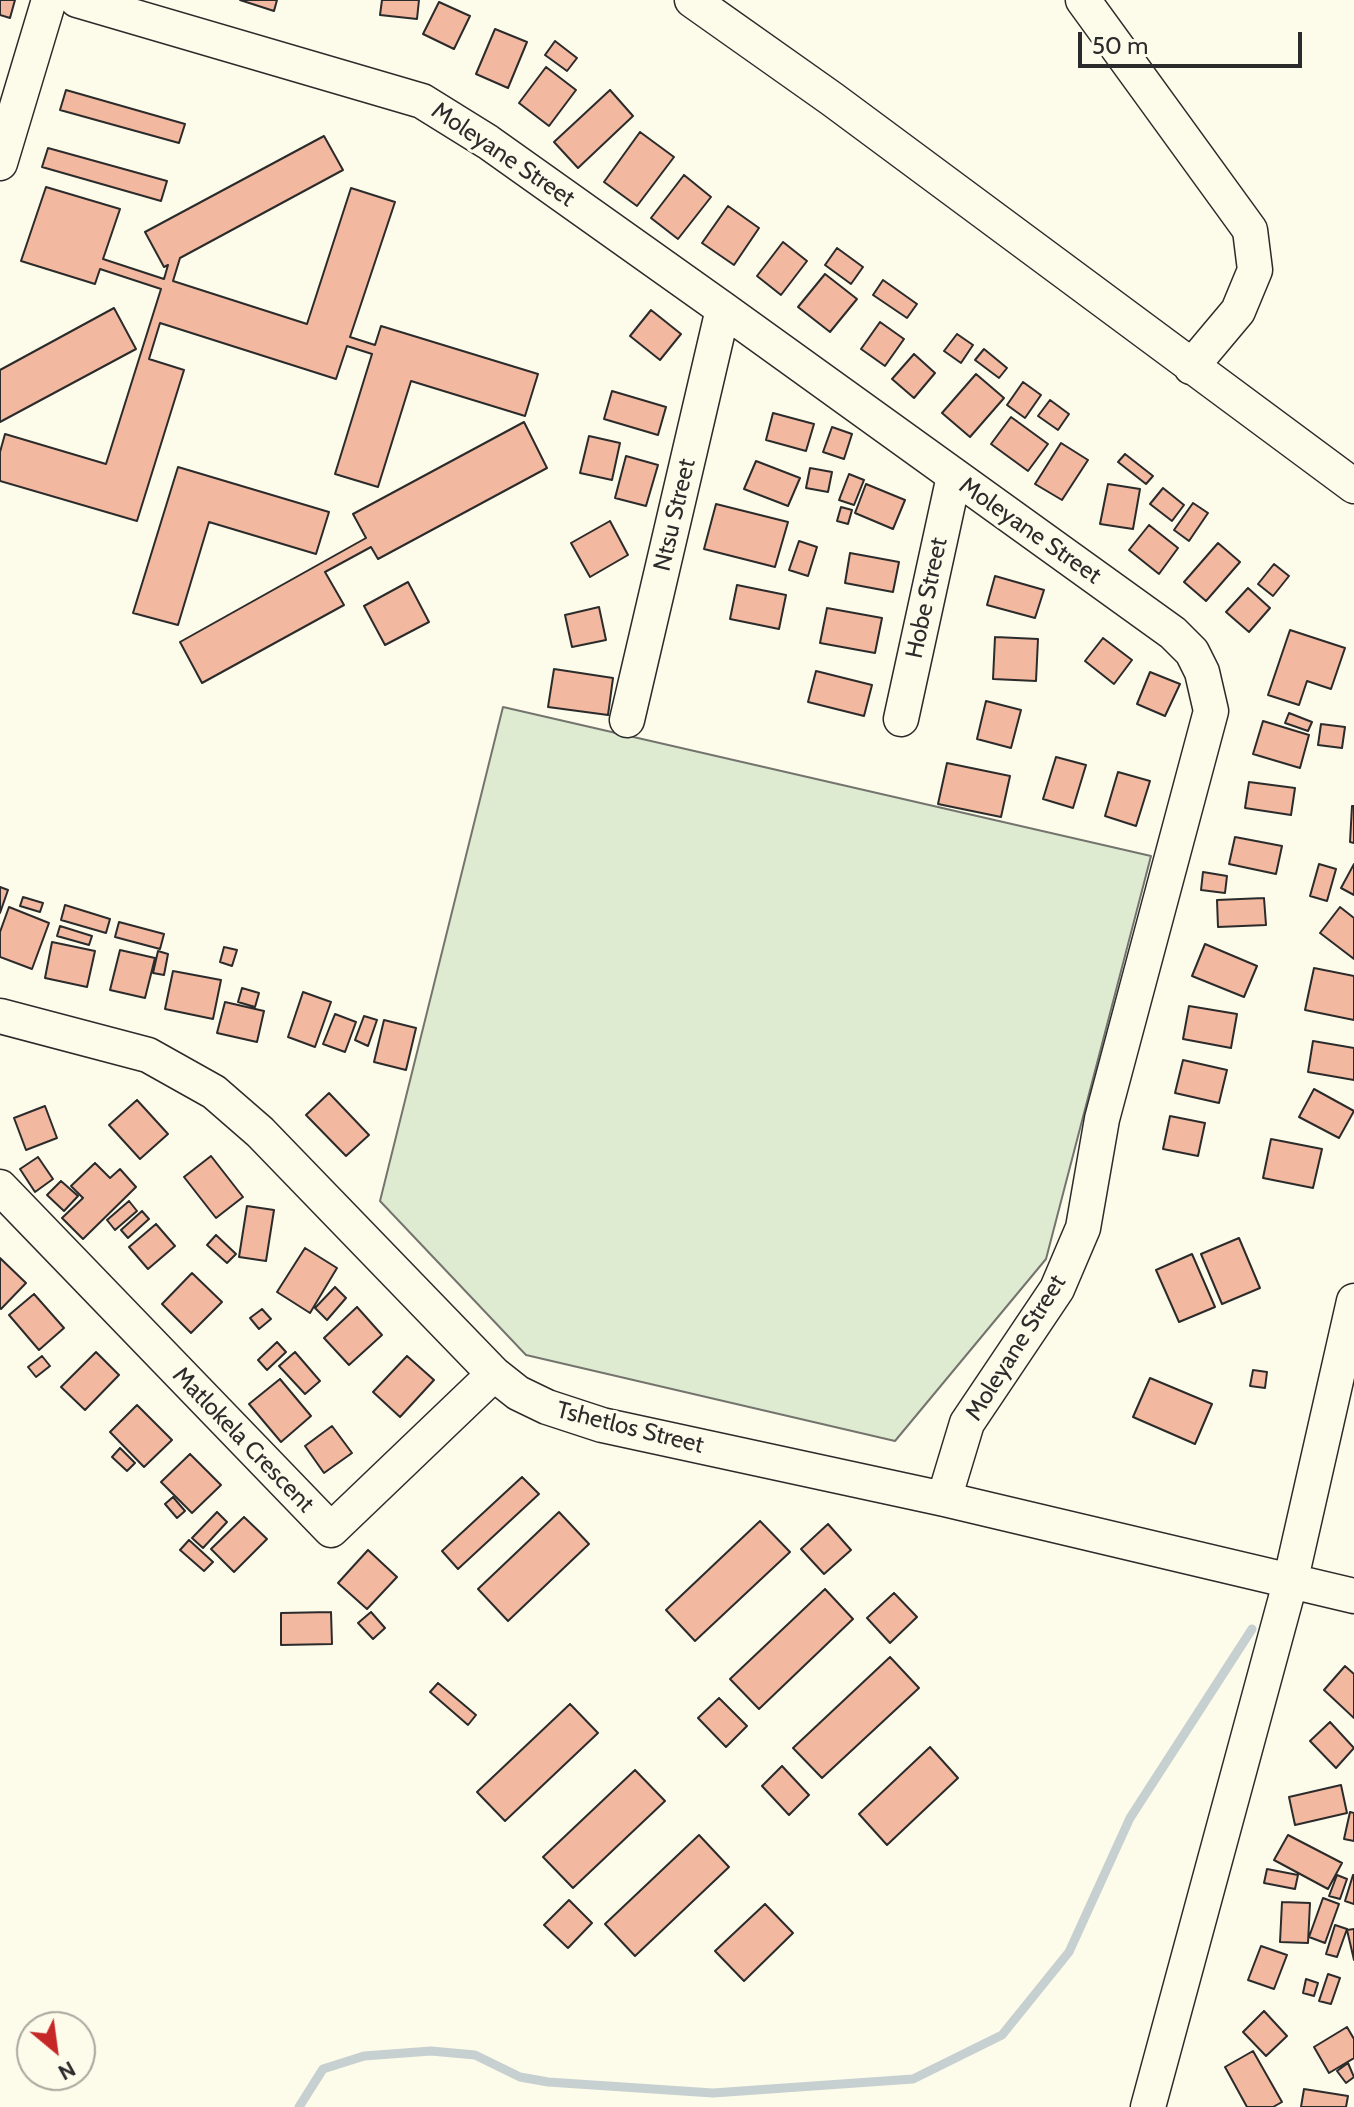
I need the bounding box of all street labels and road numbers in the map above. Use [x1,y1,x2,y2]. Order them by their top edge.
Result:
street label: Moleyane Street [426,97,580,213]
street label: Ntsu Street [648,456,702,574]
street label: Moleyane Street [954,471,1106,591]
street label: Hobe Street [900,535,954,661]
street label: Moleyane Street [960,1270,1072,1426]
street label: Matlokela Crescent [166,1361,320,1519]
street label: Tshetlos Street [554,1396,706,1460]

